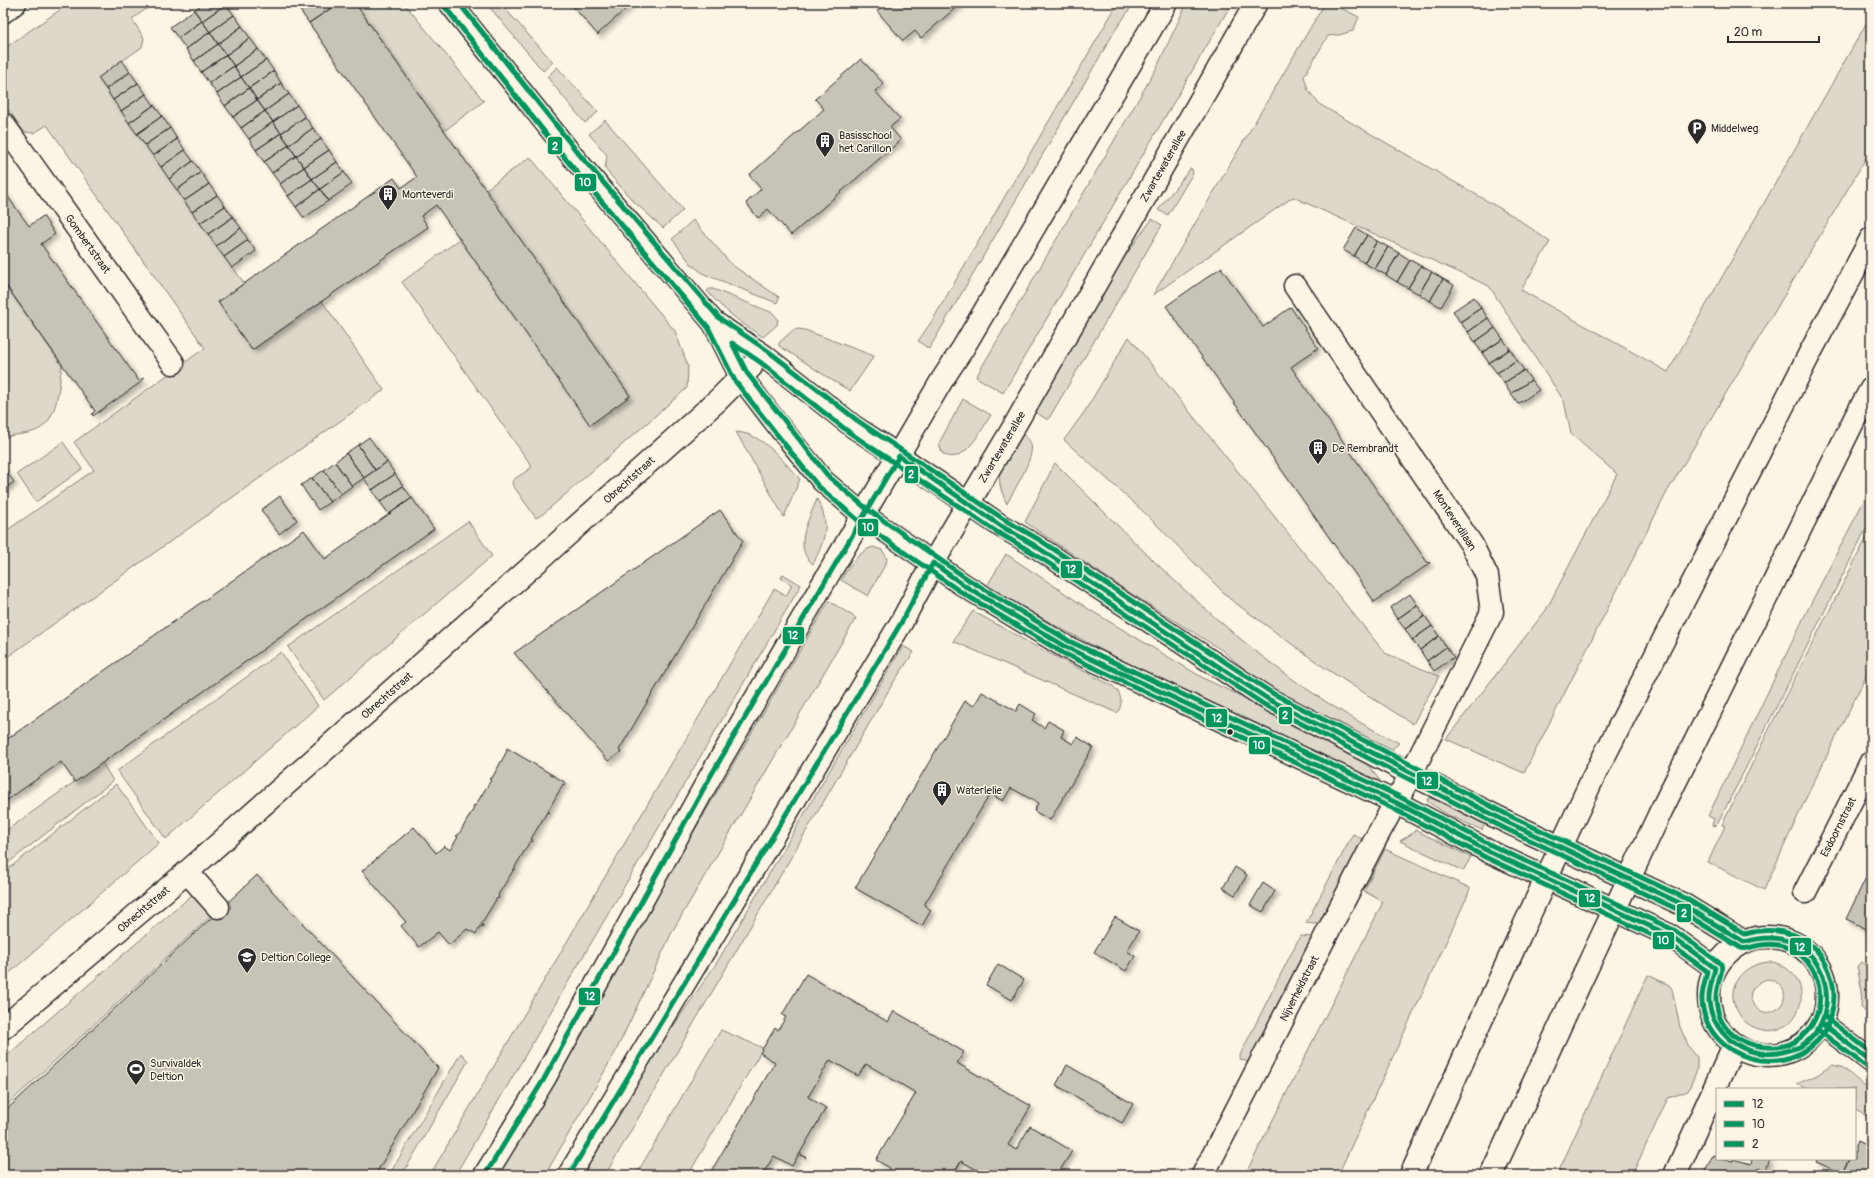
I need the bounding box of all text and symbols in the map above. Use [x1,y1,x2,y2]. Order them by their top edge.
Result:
scale bar [1728,18,1819,44]
text: 20 m [1734,25,1763,40]
parking icon: Middelweg [1686,117,1708,145]
place label: Middelweg [1711,122,1759,135]
street label: Zwartewaterallee [1138,127,1189,204]
place label: Basisschool het Carillon [839,129,892,155]
building icon: Basisschool het Carillon [814,130,836,158]
line badge: 2 [547,136,563,155]
text: 2 [552,140,558,153]
line badge: 10 [574,173,597,192]
text: 10 [579,176,591,189]
building icon: Monteverdi [377,183,399,211]
place label: Monteverdi [402,188,453,201]
street label: Gombertstraat [62,212,114,277]
street label: Zwartewaterallee [976,409,1029,485]
building icon: De Rembrandt [1307,437,1329,465]
place label: De Rembrandt [1332,442,1399,455]
street label: Obrechtstraat [601,453,658,507]
line badge: 2 [904,465,919,484]
text: 2 [908,468,914,481]
street label: Monteverdilaan [1430,487,1479,553]
line badge: 10 [857,518,879,537]
text: 10 [862,521,874,534]
line badge: 12 [1060,560,1083,579]
text: 12 [1066,563,1076,576]
line badge: 12 [782,626,805,645]
text: 12 [788,629,798,642]
street label: Obrechtstraat [359,669,416,722]
line badge: 2 [1278,706,1293,725]
line badge: 12 [1205,708,1228,728]
text: 2 [1282,709,1288,722]
text: 12 [1212,712,1222,725]
unlabelled marker [1225,727,1235,737]
line badge: 10 [1248,736,1271,755]
text: 10 [1253,739,1265,752]
line badge: 12 [1416,771,1439,790]
text: 12 [1422,775,1432,788]
building icon: Waterlelie [931,779,953,807]
place label: Waterlelie [956,784,1003,797]
street label: Esdoornstraat [1818,795,1859,859]
street label: Obrechtstraat [115,883,173,935]
line badge: 12 [1578,889,1601,908]
text: 12 [1585,892,1595,905]
line badge: 2 [1676,903,1692,923]
text: 2 [1681,907,1687,920]
line badge: 10 [1652,931,1675,950]
text: 10 [1657,934,1669,947]
line badge: 12 [1789,937,1812,956]
text: 12 [1795,941,1805,954]
school or university icon: Deltion College [236,946,258,974]
place label: Deltion College [261,951,332,964]
street label: Nijverheidstraat [1277,953,1322,1023]
line badge: 12 [578,987,601,1006]
text: 12 [585,990,595,1003]
place label: Survivaldek Deltion [150,1057,202,1083]
sports icon: Survivaldek Deltion [125,1058,147,1086]
legend [1716,1088,1856,1160]
text: 12 [1752,1097,1764,1112]
text: 10 [1752,1117,1765,1132]
text: 2 [1752,1137,1759,1152]

